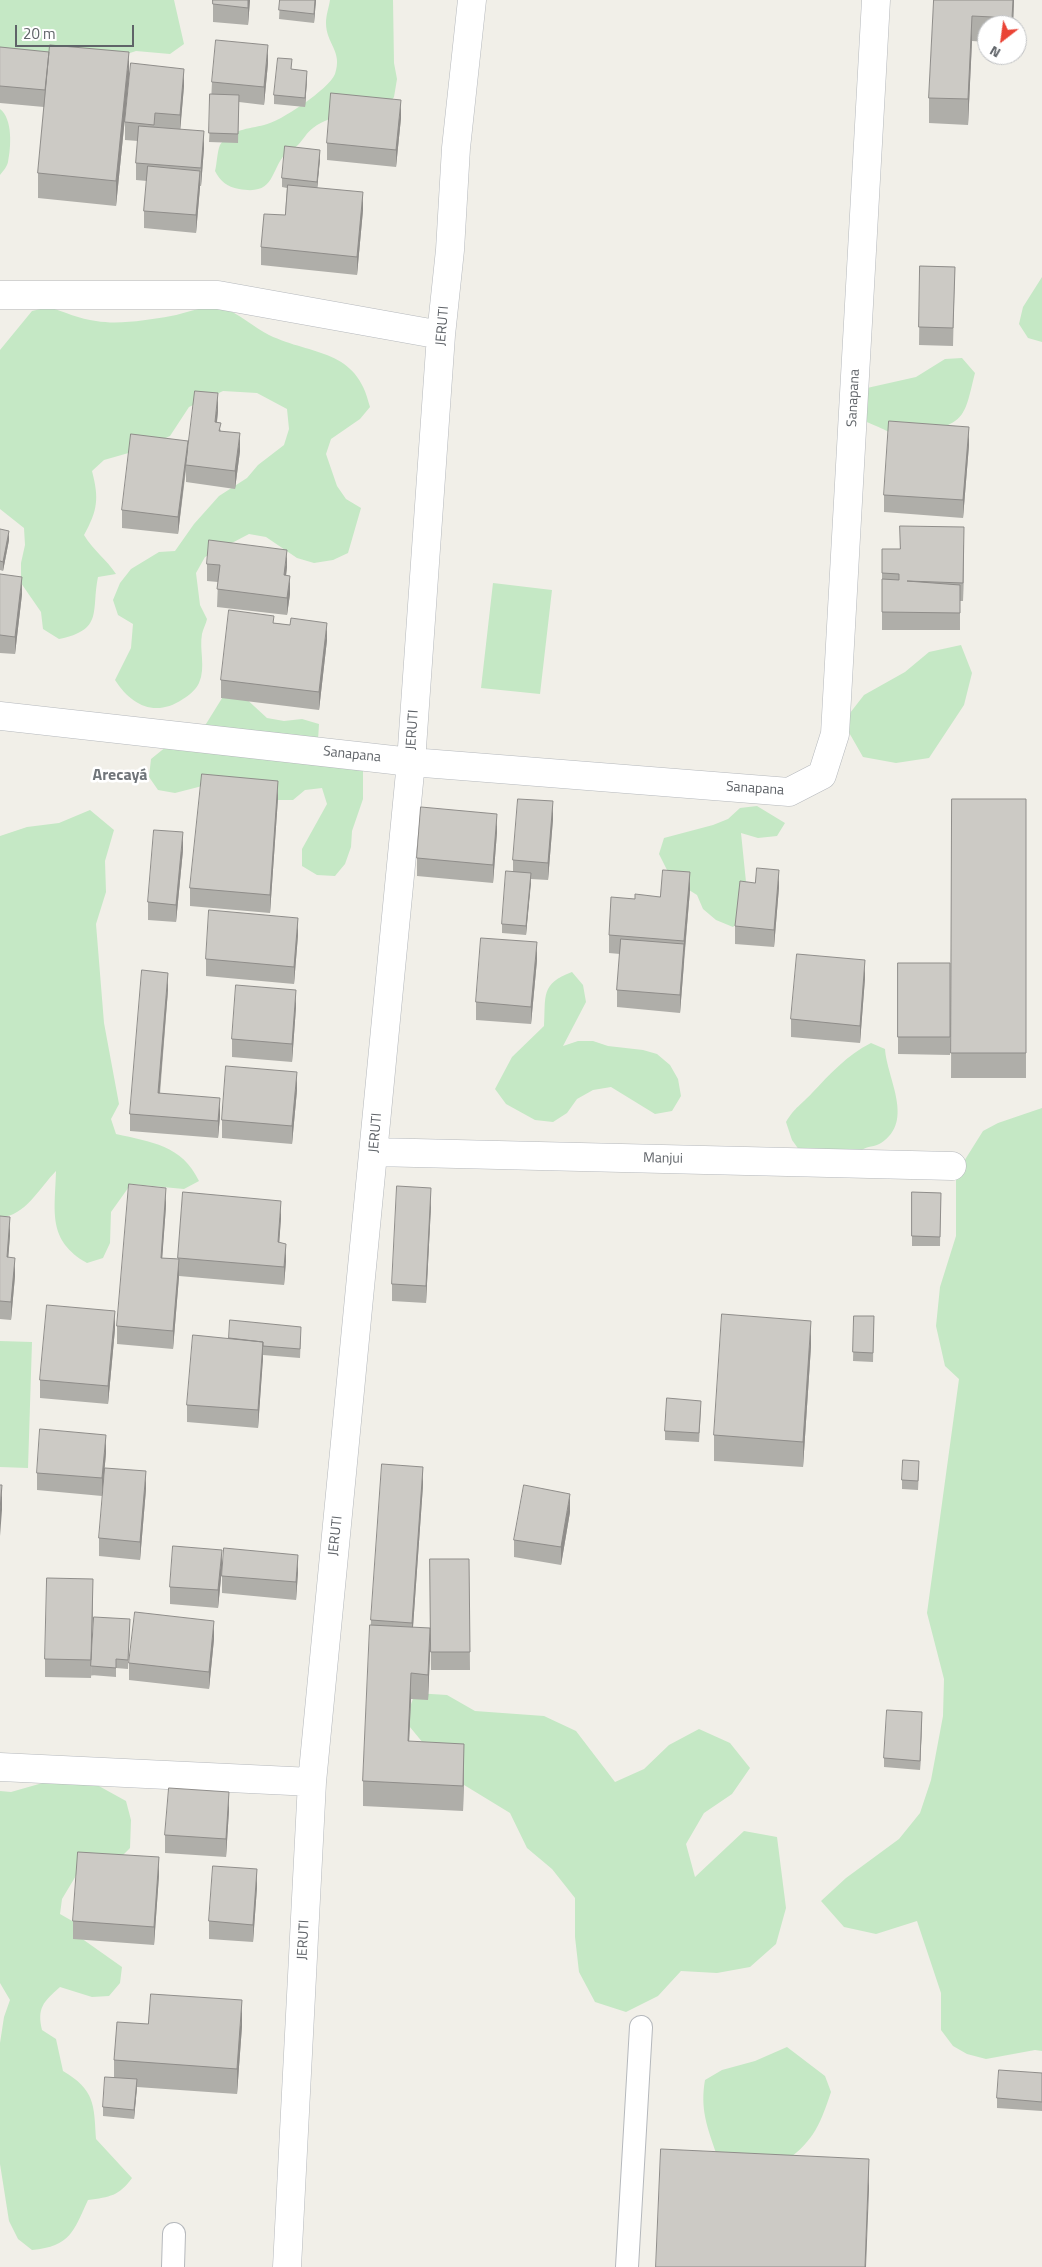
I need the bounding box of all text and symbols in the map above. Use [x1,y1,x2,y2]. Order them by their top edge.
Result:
scale bar [18,15,136,47]
north arrow [977,15,1027,65]
text: 20 m [23,22,56,45]
text: N [985,41,1004,64]
street label: JERUTI [433,305,453,347]
street label: Sanapana [844,369,864,427]
street label: JERUTI [403,709,423,751]
street label: Sanapana [322,744,382,766]
district label: Arecayá [93,766,147,786]
street label: Sanapana [725,779,785,799]
street label: JERUTI [366,1112,386,1154]
street label: Manjui [643,1150,683,1168]
street label: JERUTI [326,1515,346,1557]
street label: JERUTI [295,1919,313,1961]

